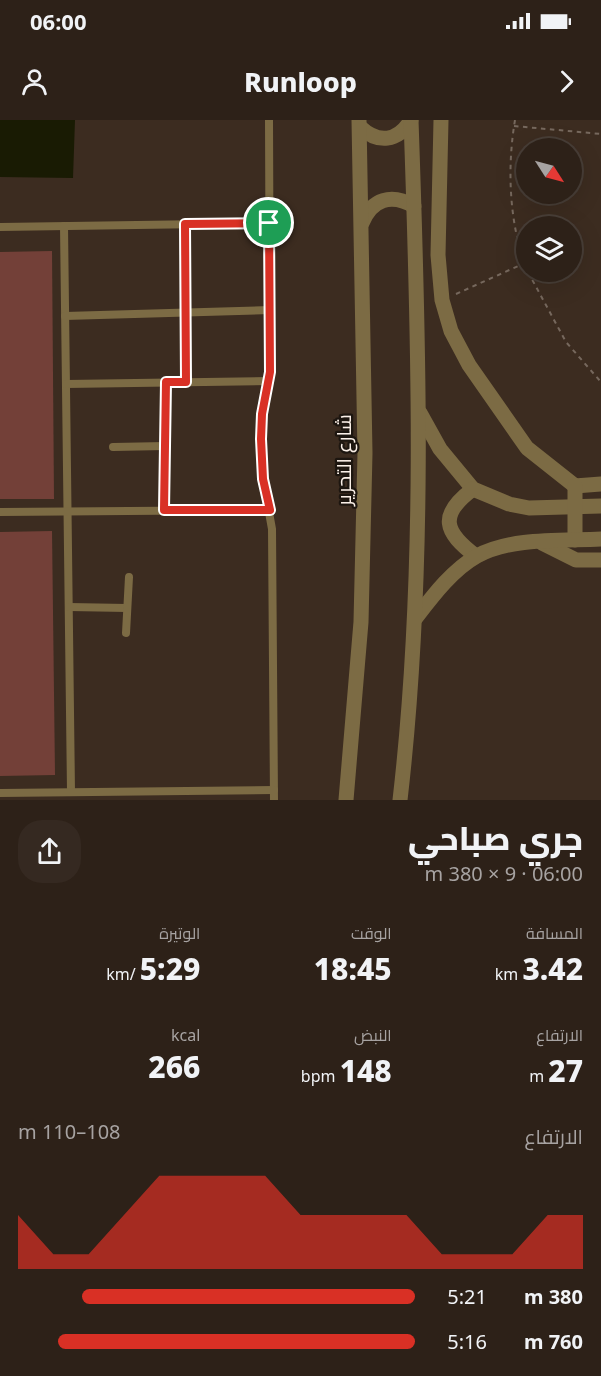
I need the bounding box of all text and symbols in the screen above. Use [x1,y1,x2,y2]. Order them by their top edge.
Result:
text: 06:00 [30,6,87,36]
text: Runloop [244,63,357,100]
icon: person [18,65,51,98]
icon: forward [550,65,583,98]
north arrow [516,138,582,204]
map controls [516,138,582,282]
pin [243,197,294,248]
icon: arrive [252,206,285,239]
button: layers [516,216,582,282]
street label: شارع التحرير [330,414,358,507]
text: جري صباحي [408,815,583,860]
button: share [18,820,81,883]
text: 06:00 · 9 × 380 m [425,860,583,887]
text: الوتيرة [159,922,200,944]
text: الوقت [351,922,392,944]
text: المسافة [526,922,583,944]
text: 5:29 [140,948,200,989]
text: 18:45 [314,948,392,989]
text: 3.42 [522,948,583,989]
text: /km [106,963,140,985]
text: km [495,963,522,985]
text: kcal [171,1024,200,1046]
text: النبض [354,1024,392,1046]
text: الارتفاع [536,1024,583,1046]
text: 266 [148,1046,200,1087]
text: 148 [340,1050,392,1091]
text: 27 [548,1050,583,1091]
text: bpm [301,1065,340,1087]
text: m [529,1065,548,1087]
text: 108–110 m [18,1118,121,1145]
text: الارتفاع [524,1123,583,1150]
text: 5:21 [447,1283,487,1310]
text: 380 m [524,1283,583,1310]
text: 5:16 [447,1328,487,1355]
text: 760 m [524,1328,583,1355]

